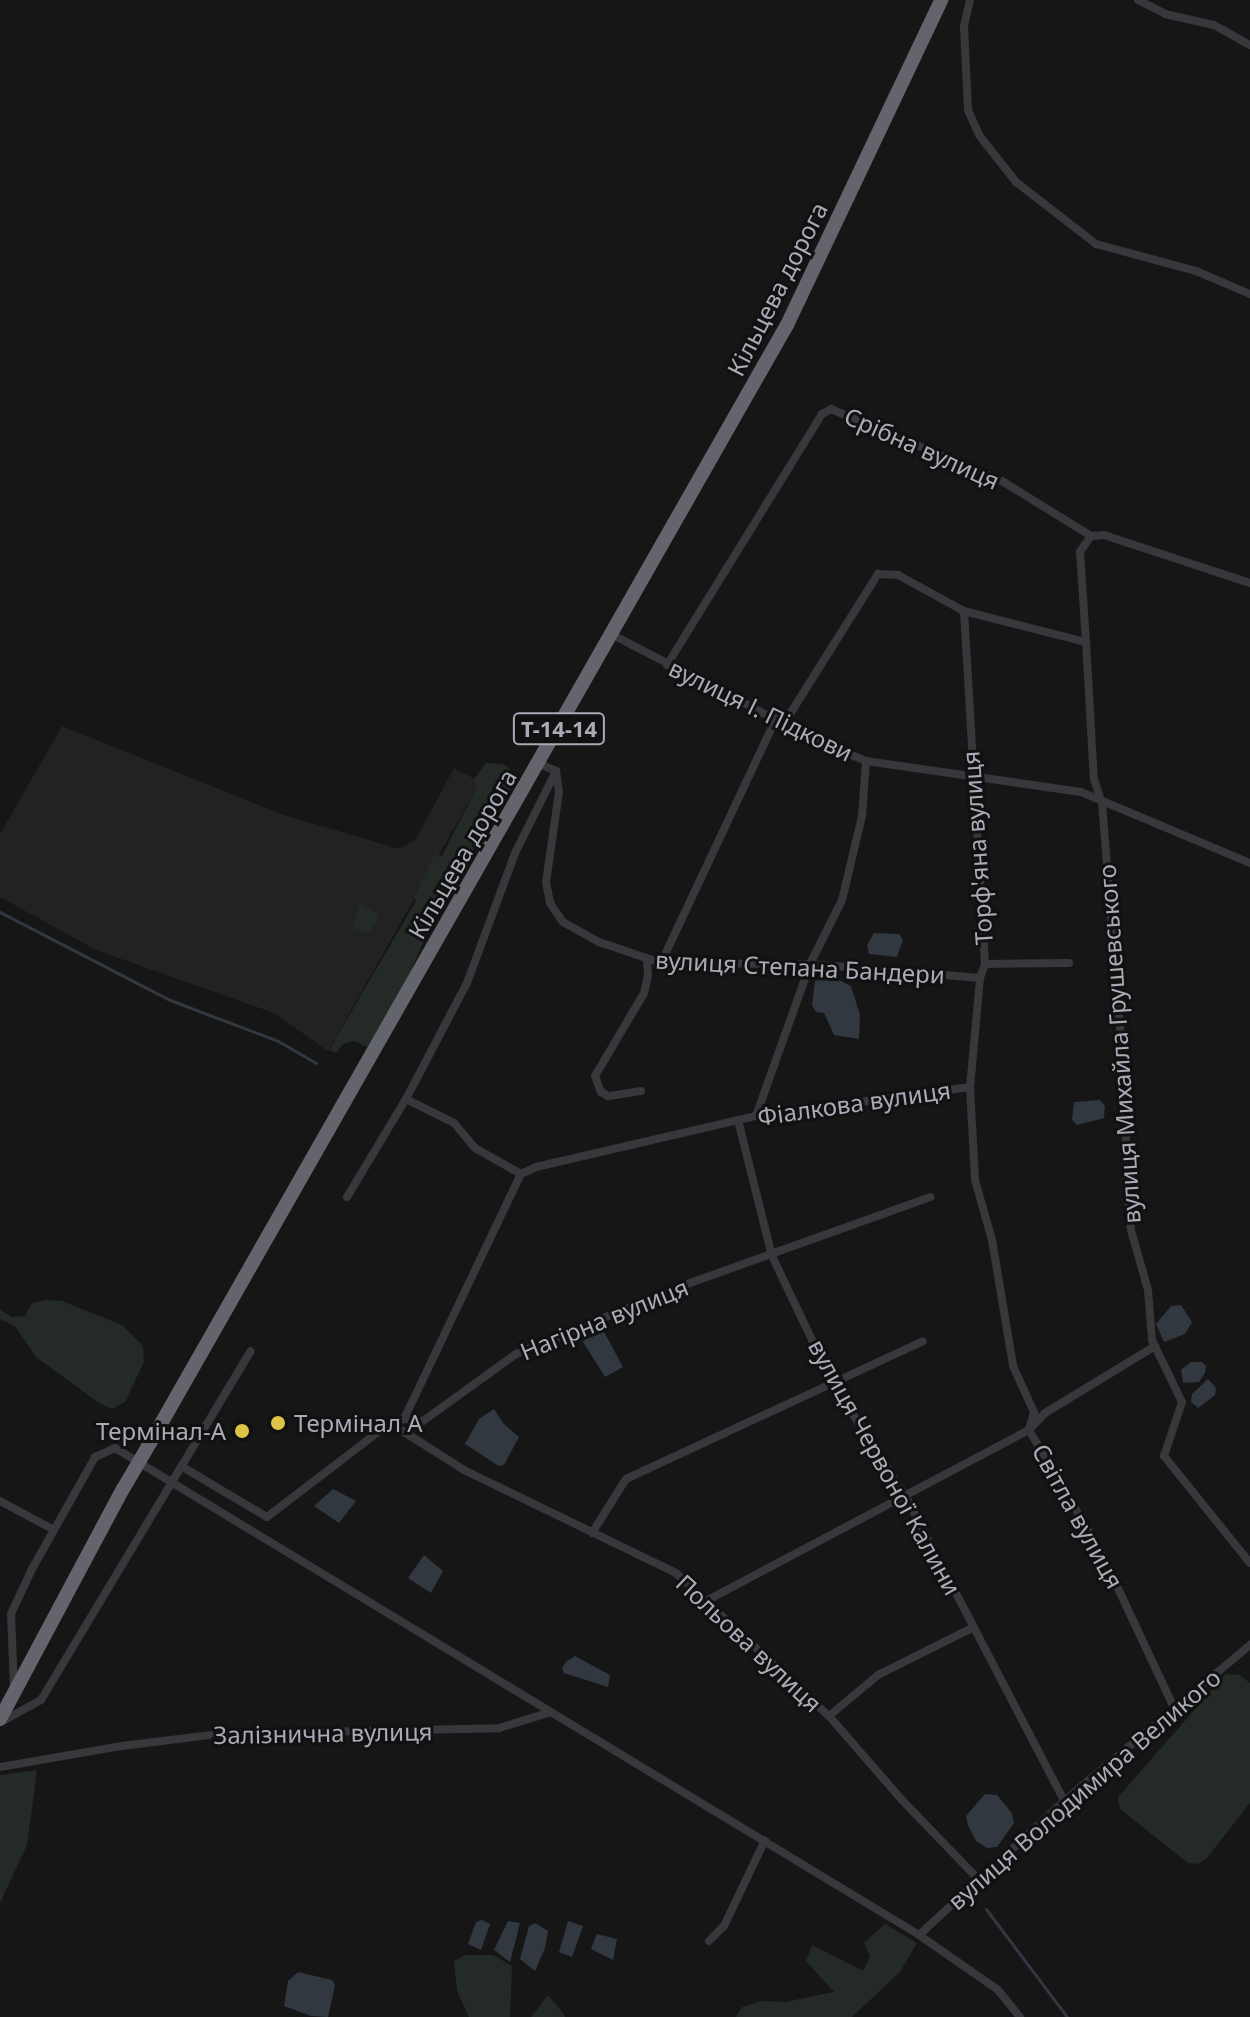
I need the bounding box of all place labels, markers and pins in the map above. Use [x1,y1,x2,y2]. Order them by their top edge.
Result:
place label: Термінал А [294,1409,423,1437]
marker: Термінал А [269,1414,287,1432]
place label: Термінал-А [96,1417,226,1445]
marker: Термінал-А [233,1422,251,1440]

